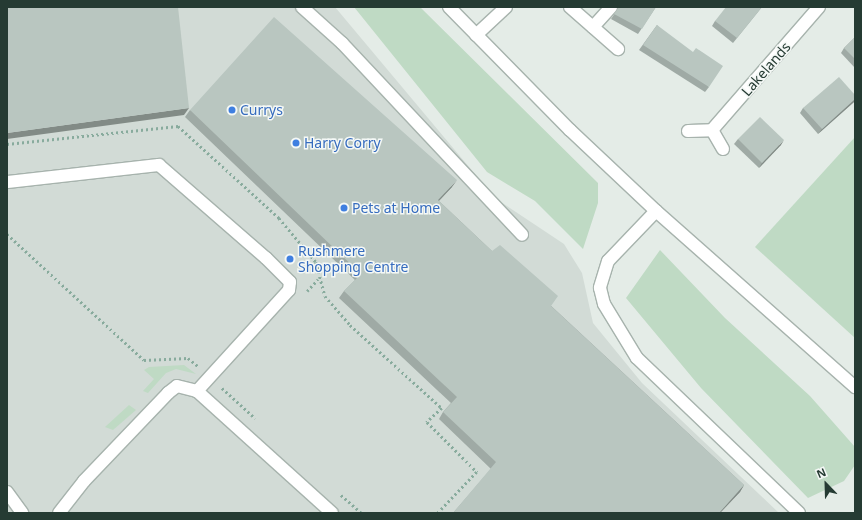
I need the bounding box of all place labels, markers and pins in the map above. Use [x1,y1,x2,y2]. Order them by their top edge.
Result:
place label: Currys [240,102,283,118]
marker: Currys [227,105,237,115]
place label: Harry Corry [304,135,381,151]
marker: Harry Corry [291,138,301,148]
place label: Pets at Home [352,200,440,216]
marker: Pets at Home [339,203,349,213]
place label: Rushmere Shopping Centre [298,243,408,276]
marker: Rushmere Shopping Centre [285,254,295,264]

